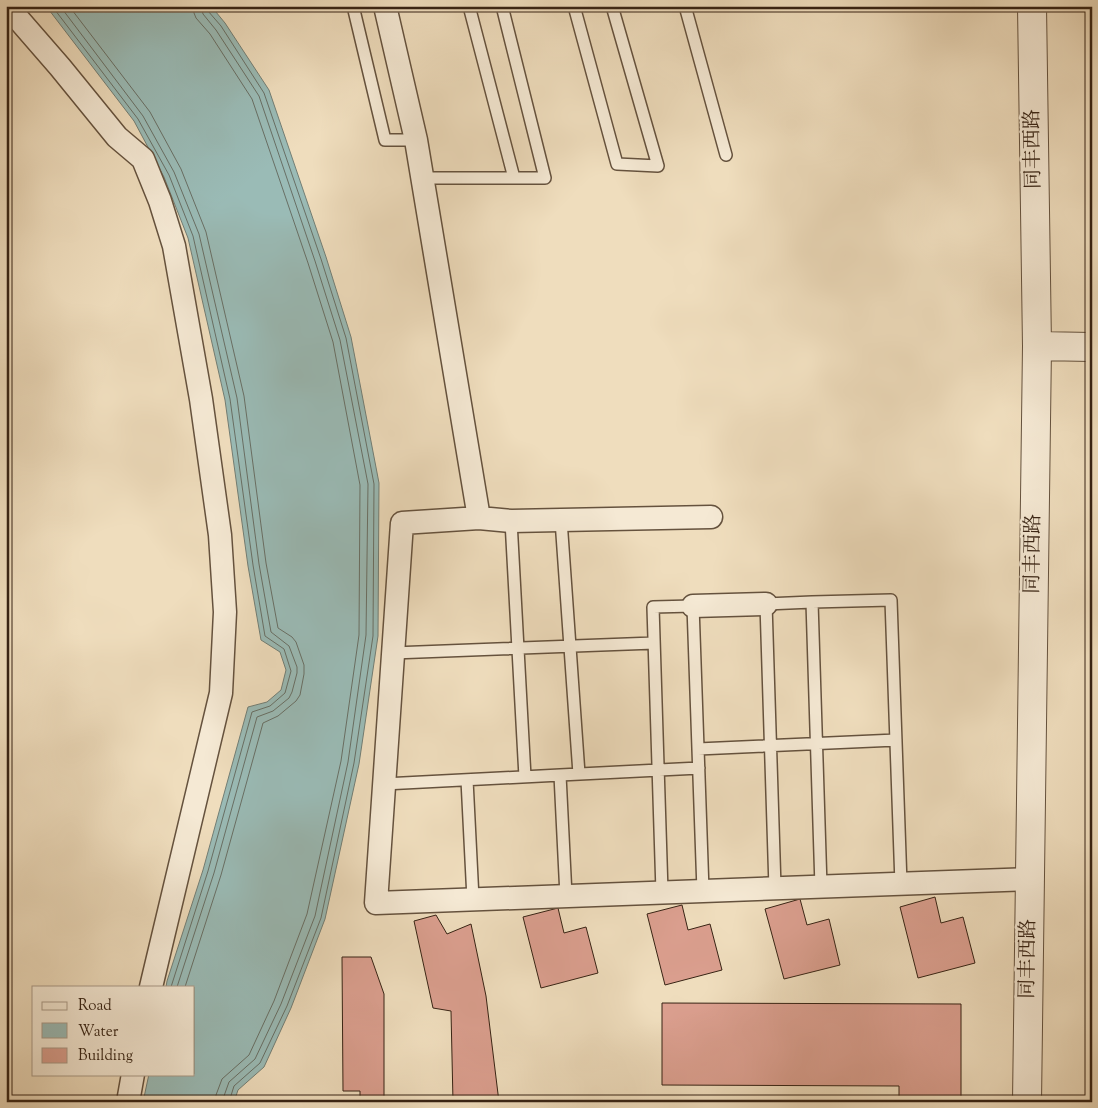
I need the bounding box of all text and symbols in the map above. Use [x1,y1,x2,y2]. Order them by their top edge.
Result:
street label: 同丰西路 [1019,109,1049,189]
street label: 同丰西路 [1019,514,1049,594]
street label: 同丰西路 [1014,919,1044,999]
legend [32,986,195,1076]
text: Road [78,996,112,1017]
text: Water [78,1022,119,1043]
text: Building [78,1046,133,1067]

